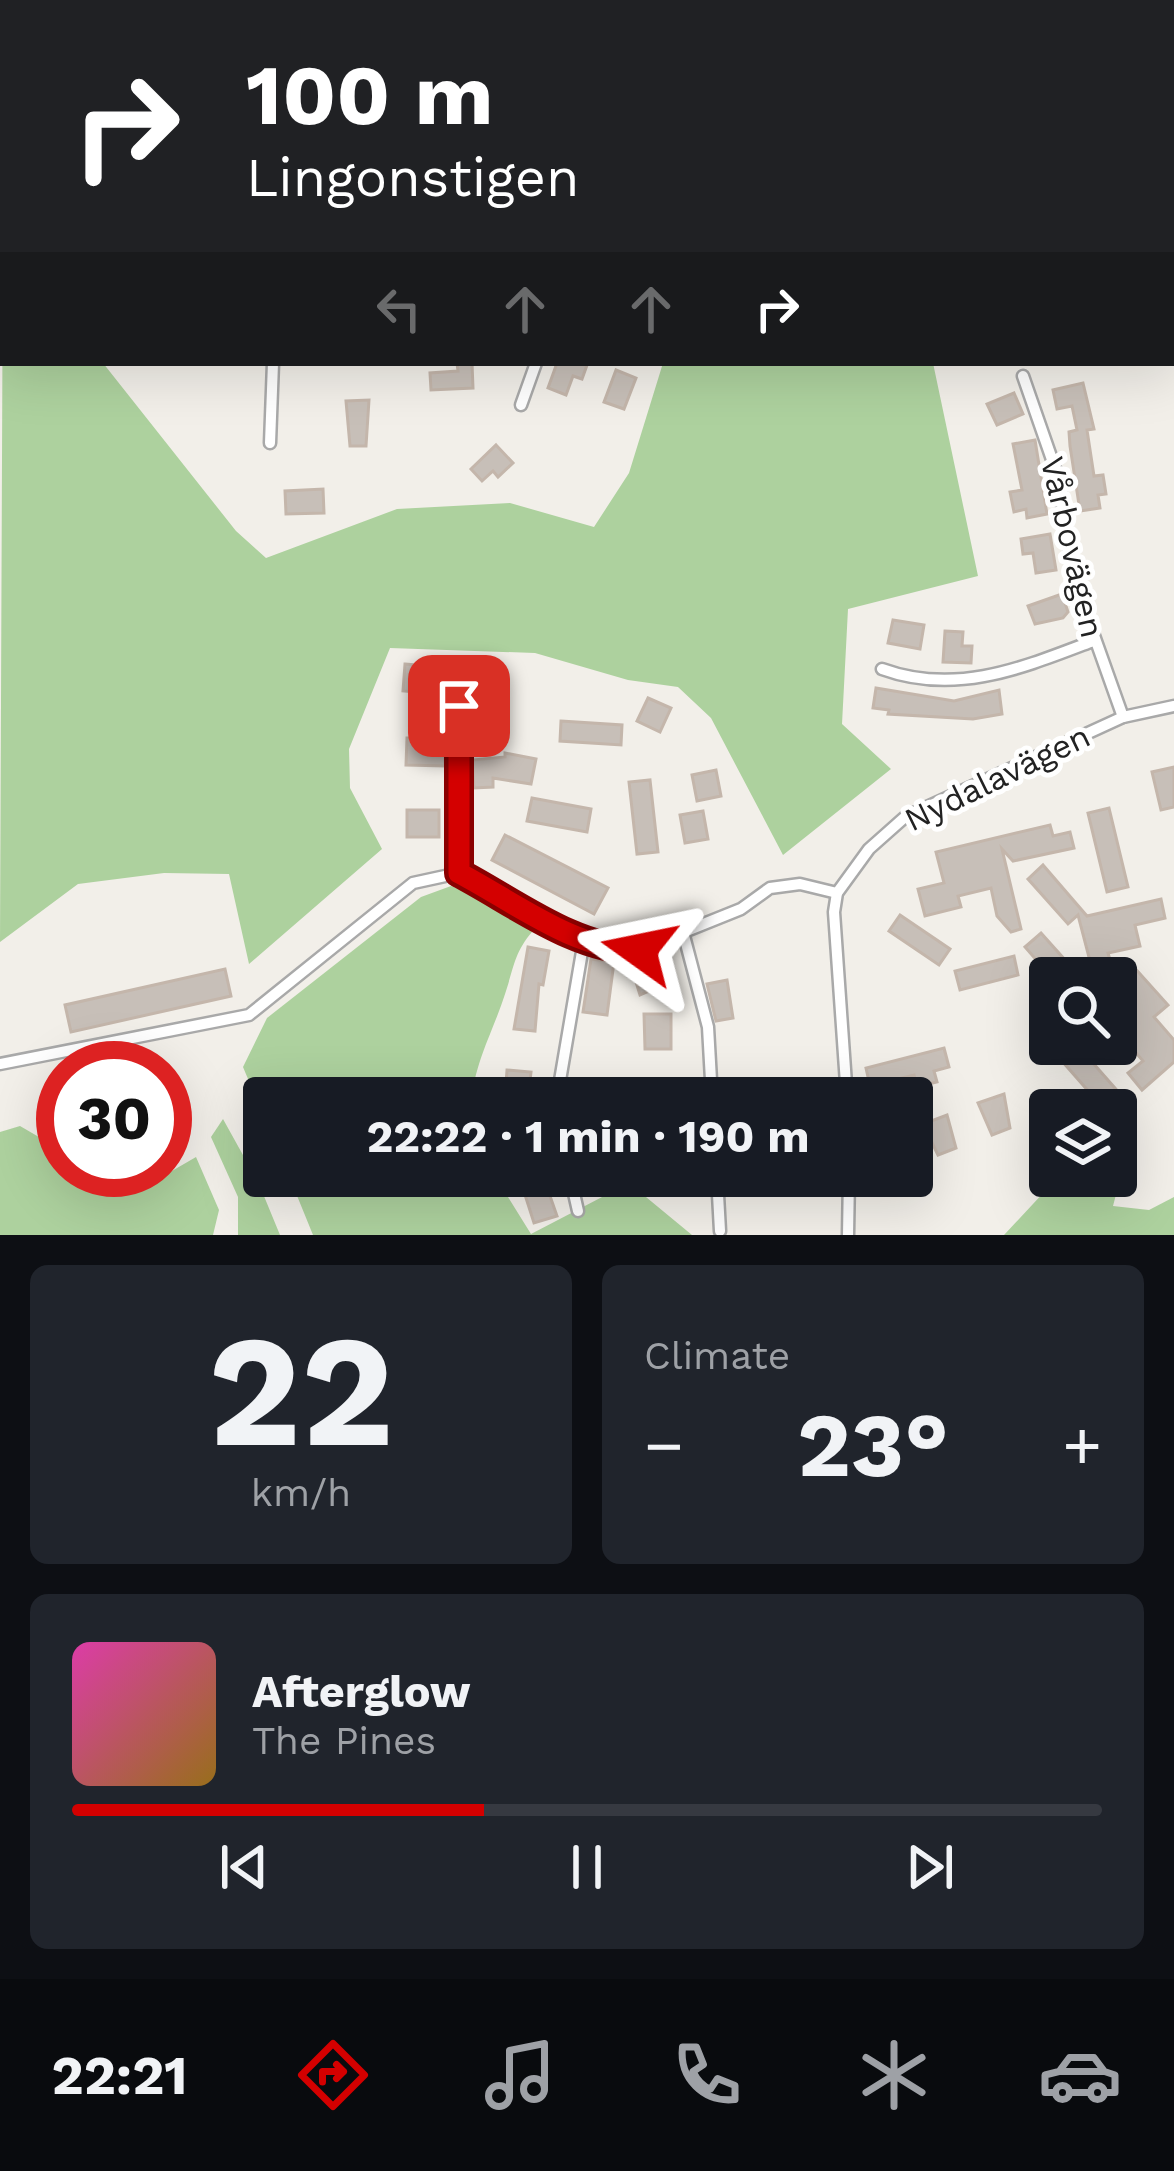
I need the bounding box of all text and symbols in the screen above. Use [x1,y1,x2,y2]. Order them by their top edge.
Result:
text: 100 m [246,46,493,144]
icon: right [48,48,204,204]
text: Lingonstigen [246,146,579,209]
icon: left [366,276,432,342]
icon: ahead [492,276,558,342]
icon: ahead [618,276,684,342]
icon: right [744,276,810,342]
street label: Vårbovägen [1033,453,1112,641]
pin [408,655,510,757]
icon: arrive [426,673,492,739]
street label: Nydalavägen [898,716,1096,839]
position arrow [576,887,702,1013]
map controls [1029,957,1137,1197]
button: search [1029,957,1137,1065]
speed limit sign: 30 [36,1041,192,1197]
button: layers [1029,1089,1137,1197]
text: 22:22 · 1 min · 190 m [366,1110,810,1163]
text: 22 [208,1300,394,1483]
text: Climate [644,1333,790,1378]
text: 23° [797,1392,949,1498]
text: − [644,1407,684,1484]
text: + [1062,1407,1102,1484]
text: km/h [251,1470,351,1515]
text: Afterglow [252,1665,471,1718]
text: The Pines [252,1718,436,1763]
icon: previous [211,1834,277,1900]
icon: pause [554,1834,620,1900]
icon: next [897,1834,963,1900]
icon: directions [291,2033,375,2117]
icon: music [478,2033,562,2117]
icon: phone [665,2033,749,2117]
icon: climate [852,2033,936,2117]
icon: car [1038,2033,1122,2117]
text: 22:21 [51,2044,188,2107]

